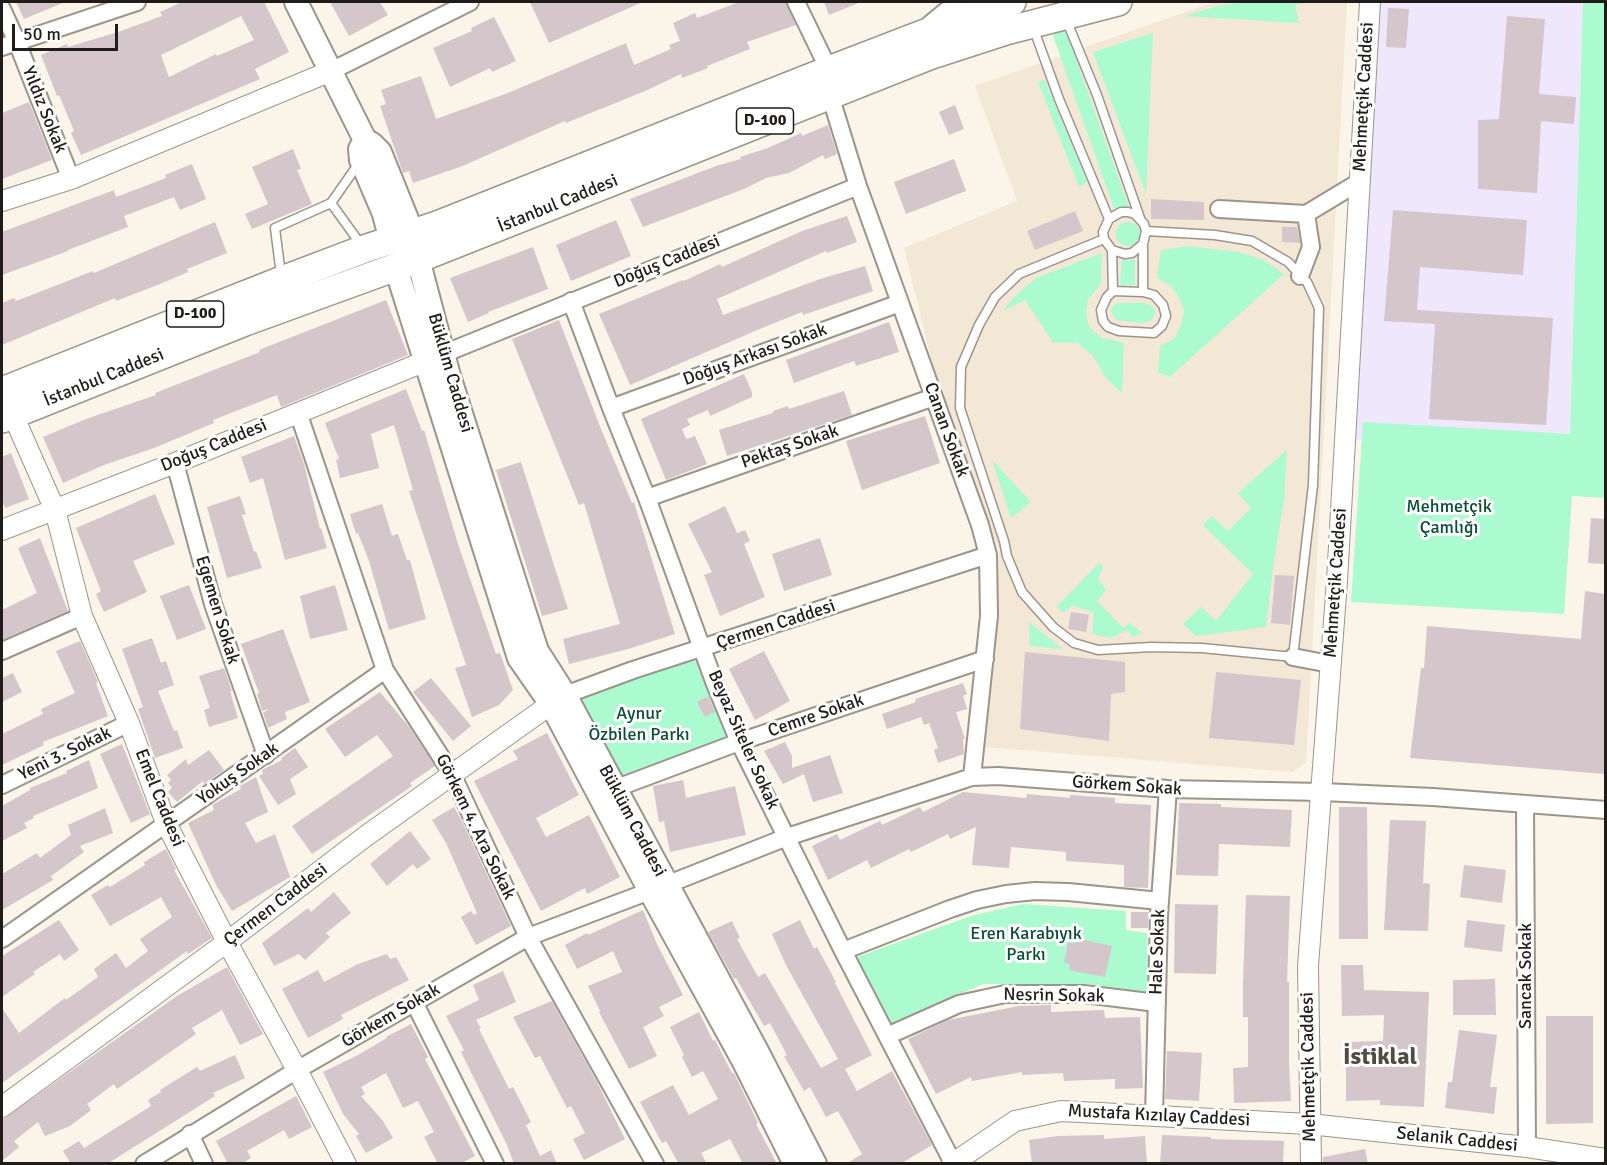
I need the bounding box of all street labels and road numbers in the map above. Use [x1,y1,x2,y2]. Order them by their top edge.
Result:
street label: Mehmetçik Caddesi [1349,22,1379,172]
street label: Yıldız Sokak [17,63,71,157]
road number: D-100 [736,108,794,134]
street label: İstanbul Caddesi [495,170,621,238]
street label: Doğuş Caddesi [611,231,723,293]
road number: D-100 [166,301,224,327]
street label: Büklüm Caddesi [423,311,477,435]
street label: Doğuş Arkası Sokak [680,319,830,391]
street label: İstanbul Caddesi [41,344,167,412]
street label: Canan Sokak [919,380,973,480]
street label: Doğuş Caddesi [158,415,270,477]
street label: Pektaş Sokak [738,420,842,474]
street label: Mehmetçik Caddesi [1320,507,1352,659]
street label: Egemen Sokak [190,553,244,667]
street label: Çermen Caddesi [714,596,838,654]
street label: Beyaz Siteler Sokak [703,667,783,813]
street label: Cemre Sokak [765,690,867,742]
street label: Yeni 3. Sokak [15,722,115,786]
street label: Yokuş Sokak [193,738,283,810]
street label: Emel Caddesi [130,746,188,850]
street label: Görkem 4. Ara Sokak [430,751,520,903]
street label: Büklüm Caddesi [593,761,671,881]
street label: Görkem Sokak [1071,771,1183,801]
street label: Çermen Caddesi [220,859,332,951]
street label: Hale Sokak [1146,909,1170,995]
street label: Sancak Sokak [1515,923,1537,1029]
street label: Görkem Sokak [338,979,444,1053]
street label: Nesrin Sokak [1003,984,1105,1008]
street label: Mehmetçik Caddesi [1297,992,1321,1142]
street label: Mustafa Kızılay Caddesi [1067,1100,1251,1132]
street label: Selanik Caddesi [1395,1123,1519,1157]

